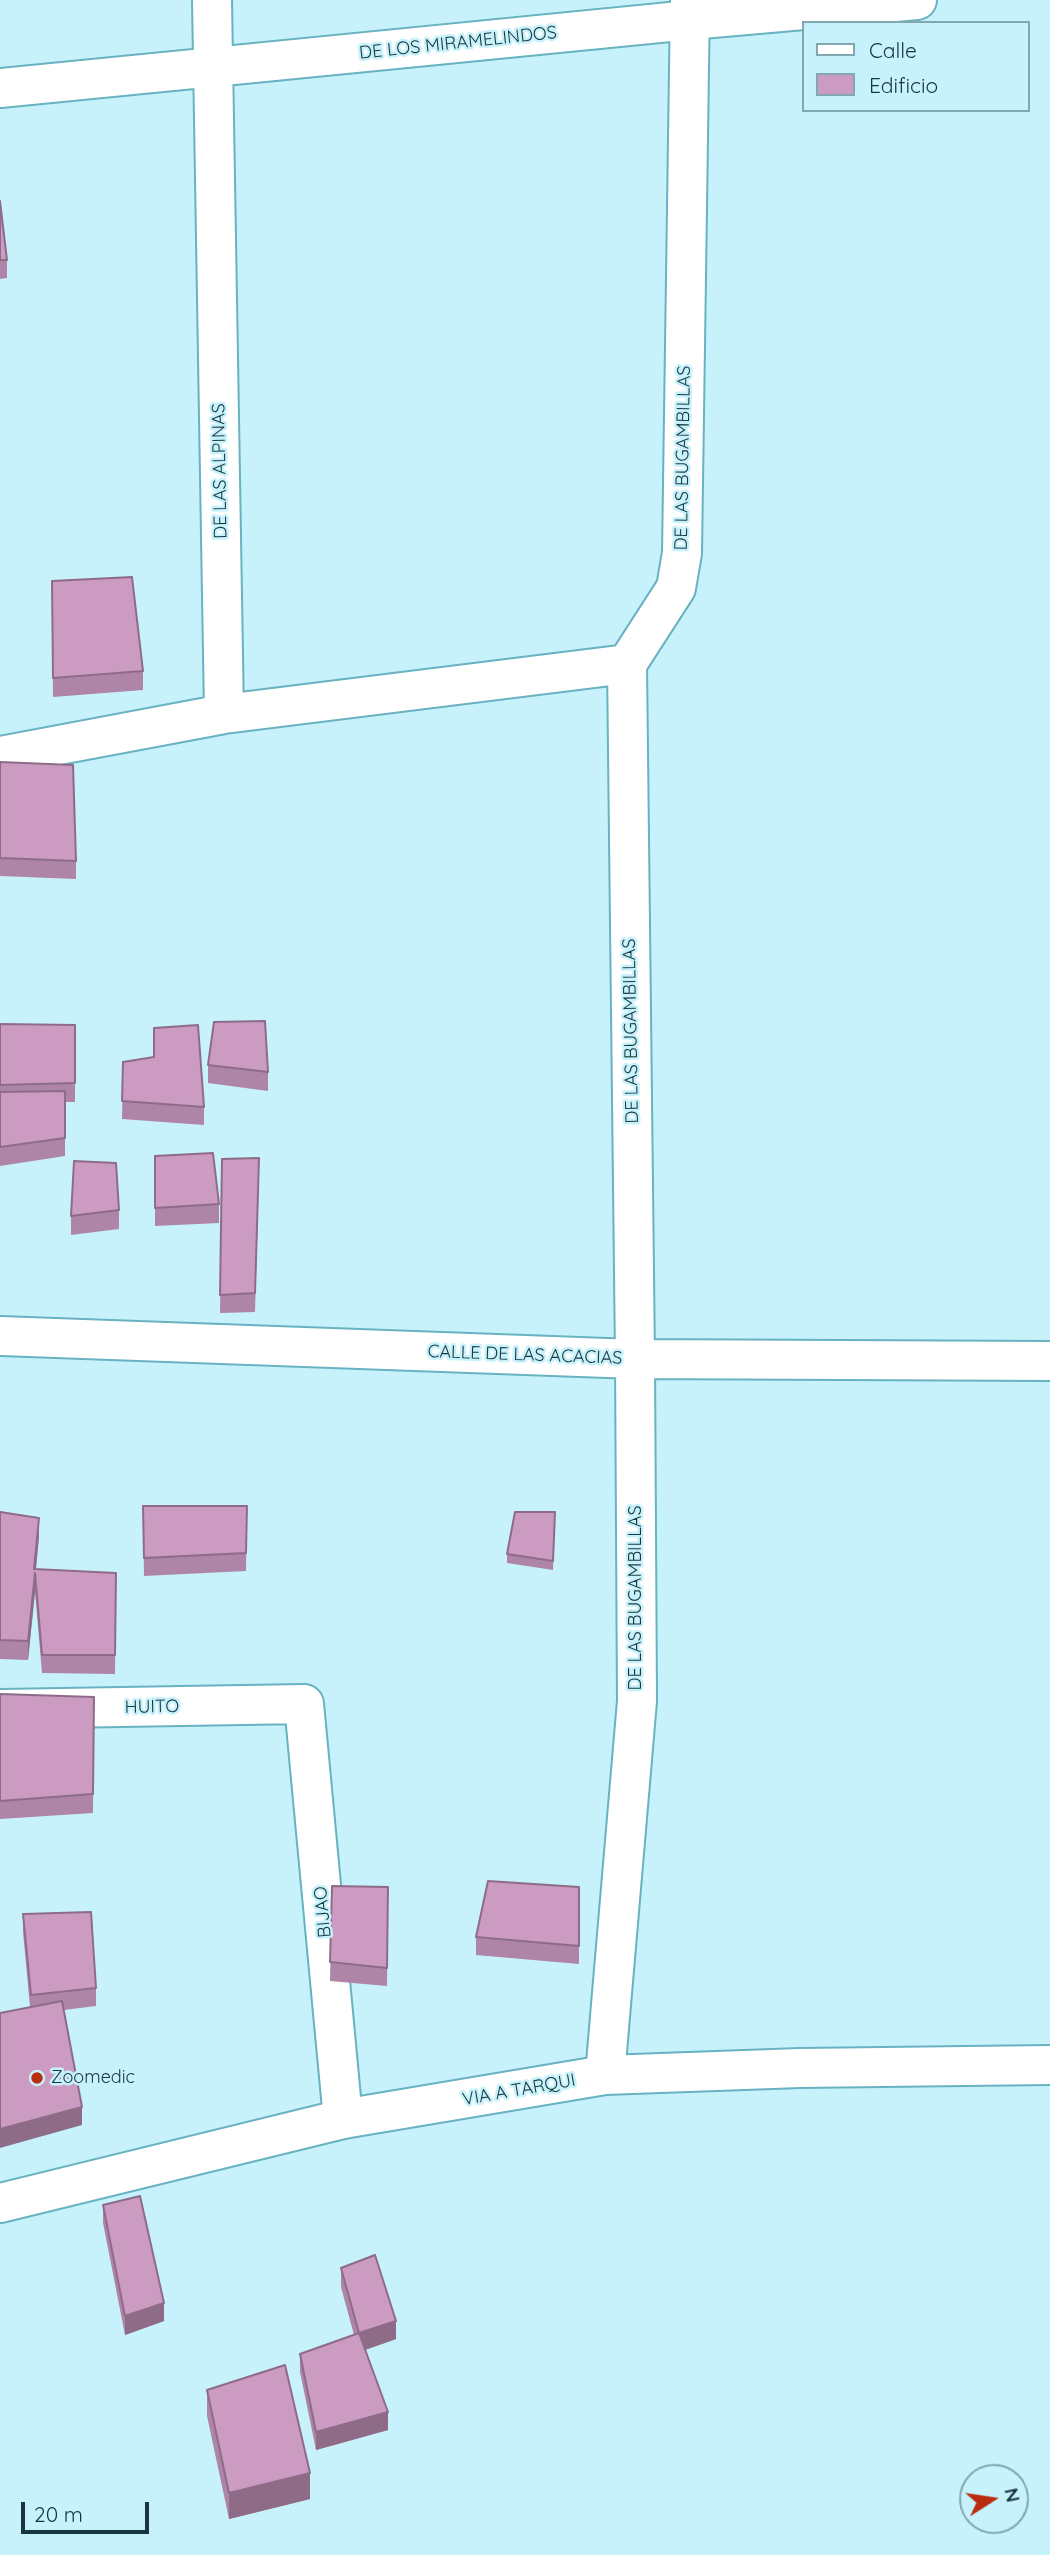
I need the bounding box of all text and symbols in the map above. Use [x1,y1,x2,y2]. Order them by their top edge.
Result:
legend [802,21,1029,112]
street label: DE LOS MIRAMELINDOS [358,22,558,64]
text: Calle [869,37,917,63]
text: Edificio [869,72,938,98]
street label: DE LAS BUGAMBILLAS [671,365,695,551]
street label: DE LAS ALPINAS [208,403,232,539]
street label: DE LAS BUGAMBILLAS [619,938,643,1124]
street label: CALLE DE LAS ACACIAS [427,1341,623,1369]
street label: DE LAS BUGAMBILLAS [625,1505,647,1691]
street label: HUITO [125,1696,179,1718]
street label: BIJAO [310,1885,336,1939]
place label: Zoomedic [51,2067,135,2089]
street label: VIA A TARQUI [461,2069,577,2111]
marker: Zoomedic [29,2070,45,2086]
north arrow [959,2464,1029,2534]
text: N [999,2486,1026,2504]
scale bar [24,2488,152,2532]
text: 20 m [34,2501,83,2527]

